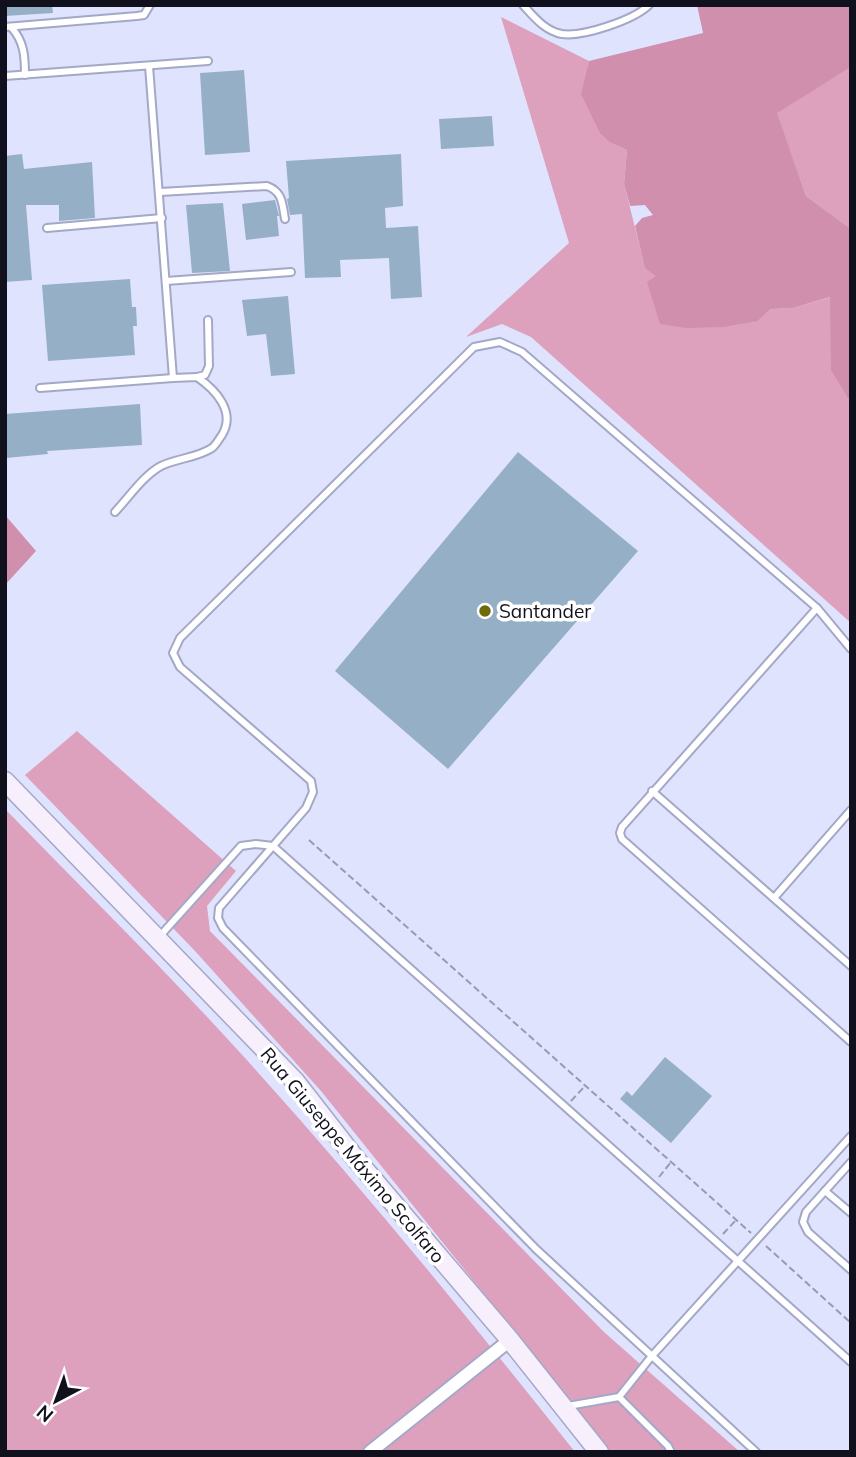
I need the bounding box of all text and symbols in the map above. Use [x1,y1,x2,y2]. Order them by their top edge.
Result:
place label: Santander [499,599,591,623]
marker: Santander [477,603,493,619]
street label: Rua Giuseppe Máximo Scolfaro [256,1042,450,1268]
north arrow [21,1366,91,1436]
text: N [32,1400,58,1428]

